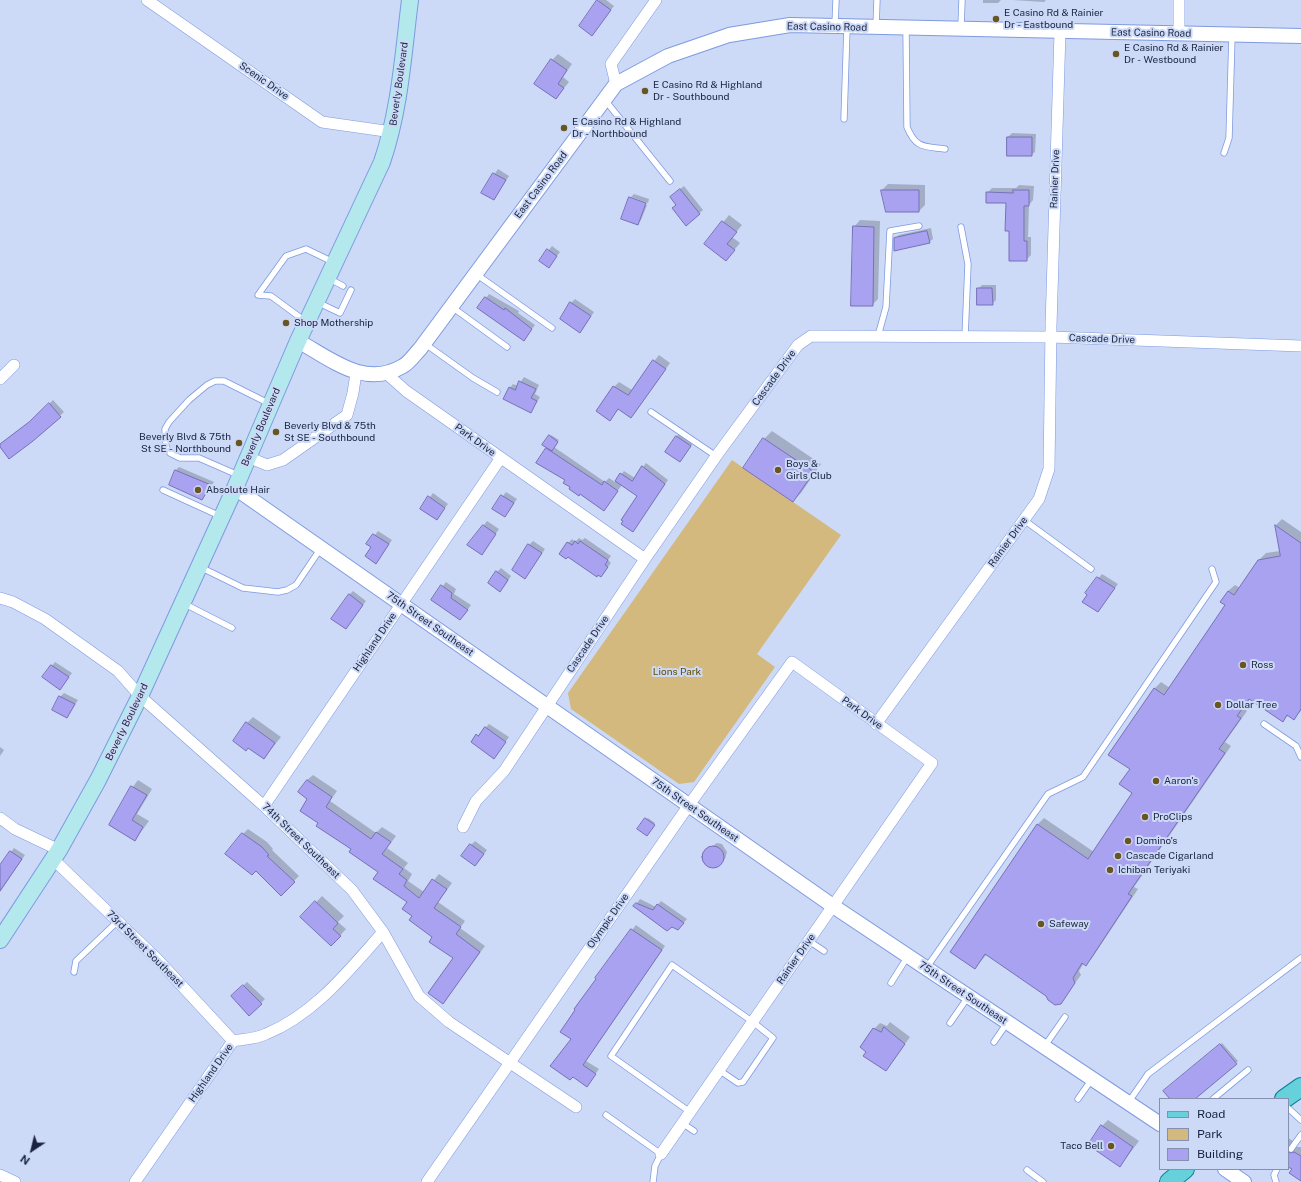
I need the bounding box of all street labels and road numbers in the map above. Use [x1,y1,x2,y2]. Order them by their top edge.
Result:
street label: East Casino Road [787,20,867,34]
street label: East Casino Road [1111,26,1191,40]
street label: Beverly Boulevard [387,41,411,127]
street label: Scenic Drive [237,60,291,102]
street label: East Casino Road [512,149,570,221]
street label: Rainier Drive [1048,149,1062,209]
street label: Cascade Drive [1069,332,1135,346]
street label: Cascade Drive [750,348,798,408]
street label: Beverly Boulevard [239,386,283,468]
street label: Park Drive [452,421,498,459]
street label: Rainier Drive [986,515,1030,569]
street label: 75th Street Southeast [384,589,476,659]
street label: Highland Drive [351,610,399,674]
street label: Cascade Drive [565,613,611,675]
street label: Beverly Boulevard [103,681,151,763]
street label: Park Drive [839,694,885,732]
street label: 75th Street Southeast [649,775,741,845]
street label: 74th Street Southeast [260,801,342,881]
street label: Olympic Drive [585,891,631,951]
street label: 73rd Street Southeast [104,908,186,990]
street label: Rainier Drive [774,931,818,987]
street label: 75th Street Southeast [917,959,1009,1027]
street label: Highland Drive [186,1041,236,1105]

